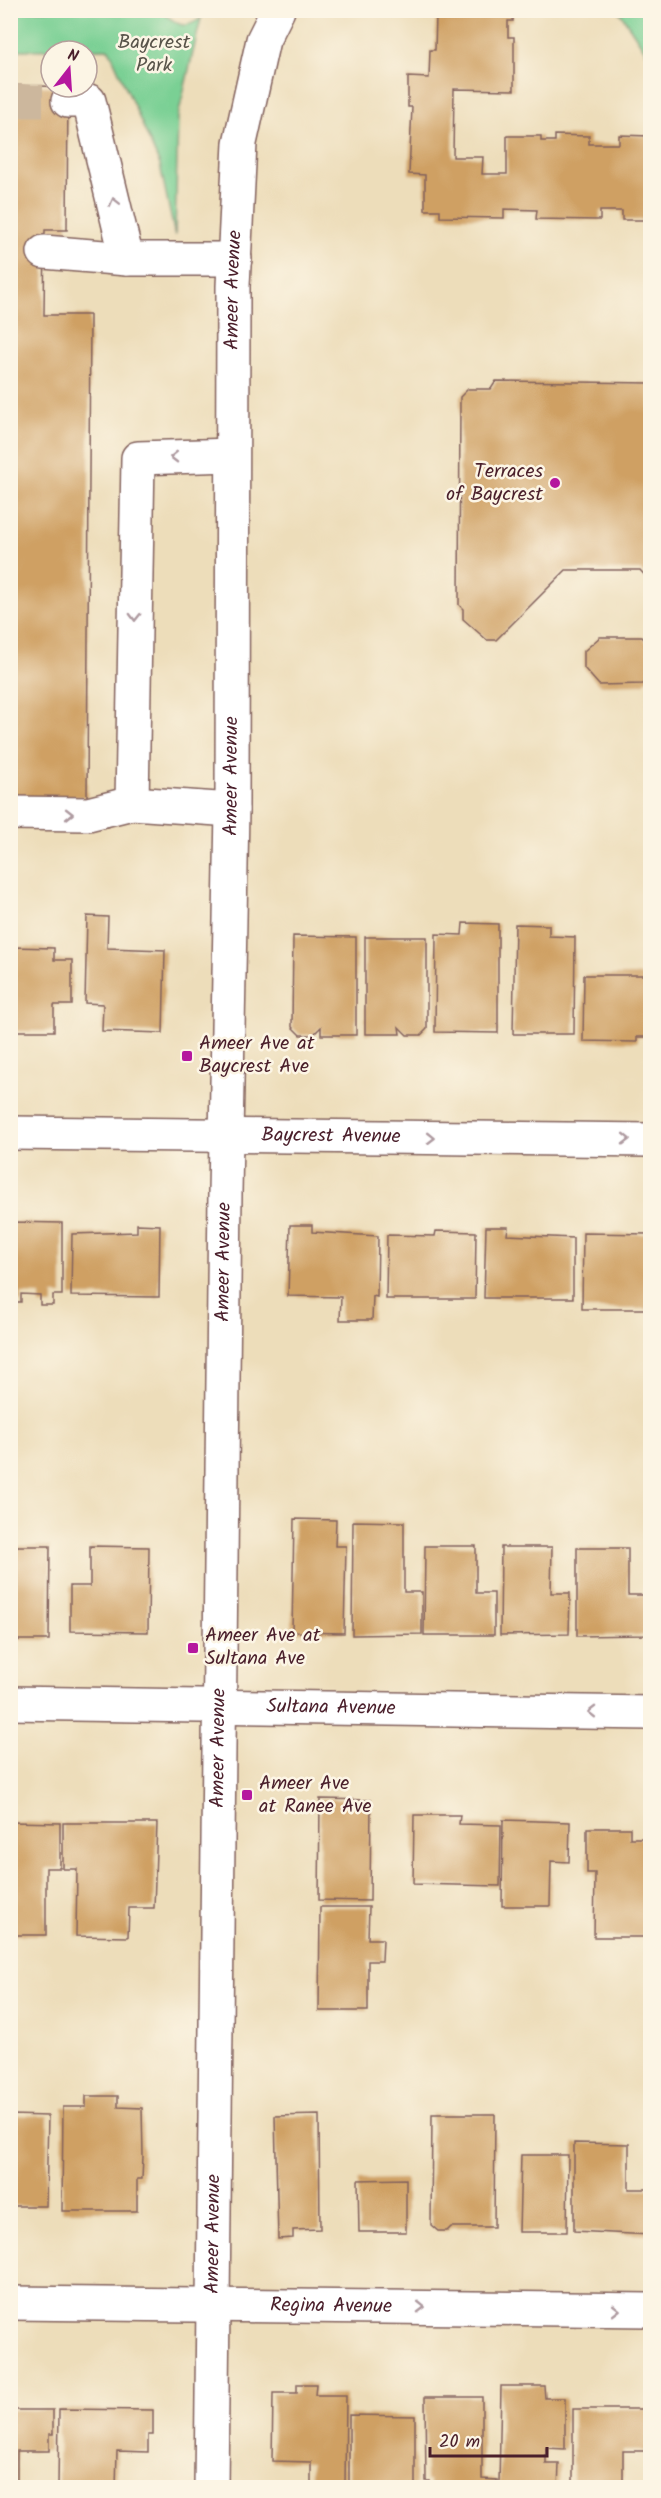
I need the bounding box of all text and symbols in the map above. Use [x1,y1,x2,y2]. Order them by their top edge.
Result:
park label: Baycrest Park [118,27,190,82]
north arrow [39,39,99,99]
text: N [64,43,81,70]
one-way arrow [108,198,121,208]
street label: Ameer Avenue [217,230,252,350]
one-way arrow [169,451,178,463]
place label: Terraces of Baycrest [446,456,543,511]
marker: Terraces of Baycrest [548,476,562,490]
one-way arrow [129,612,141,621]
street label: Ameer Avenue [216,716,248,836]
one-way arrow [64,808,73,820]
place label: Ameer Ave at Baycrest Ave [199,1028,315,1083]
marker: Ameer Ave at Baycrest Ave [180,1049,194,1063]
street label: Baycrest Avenue [261,1120,401,1153]
one-way arrow [426,1131,435,1144]
one-way arrow [621,1133,630,1146]
street label: Ameer Avenue [208,1202,241,1322]
place label: Ameer Ave at Sultana Ave [205,1620,321,1675]
marker: Ameer Ave at Sultana Ave [186,1641,200,1655]
street label: Ameer Avenue [202,1688,236,1808]
street label: Sultana Avenue [266,1691,396,1725]
one-way arrow [588,1705,597,1718]
place label: Ameer Ave at Ranee Ave [259,1768,371,1823]
marker: Ameer Ave at Ranee Ave [240,1788,254,1802]
street label: Ameer Avenue [197,2174,230,2294]
street label: Regina Avenue [270,2290,392,2323]
one-way arrow [416,2301,425,2313]
one-way arrow [611,2304,620,2316]
scale bar [430,2420,547,2458]
text: 20 m [439,2428,480,2457]

